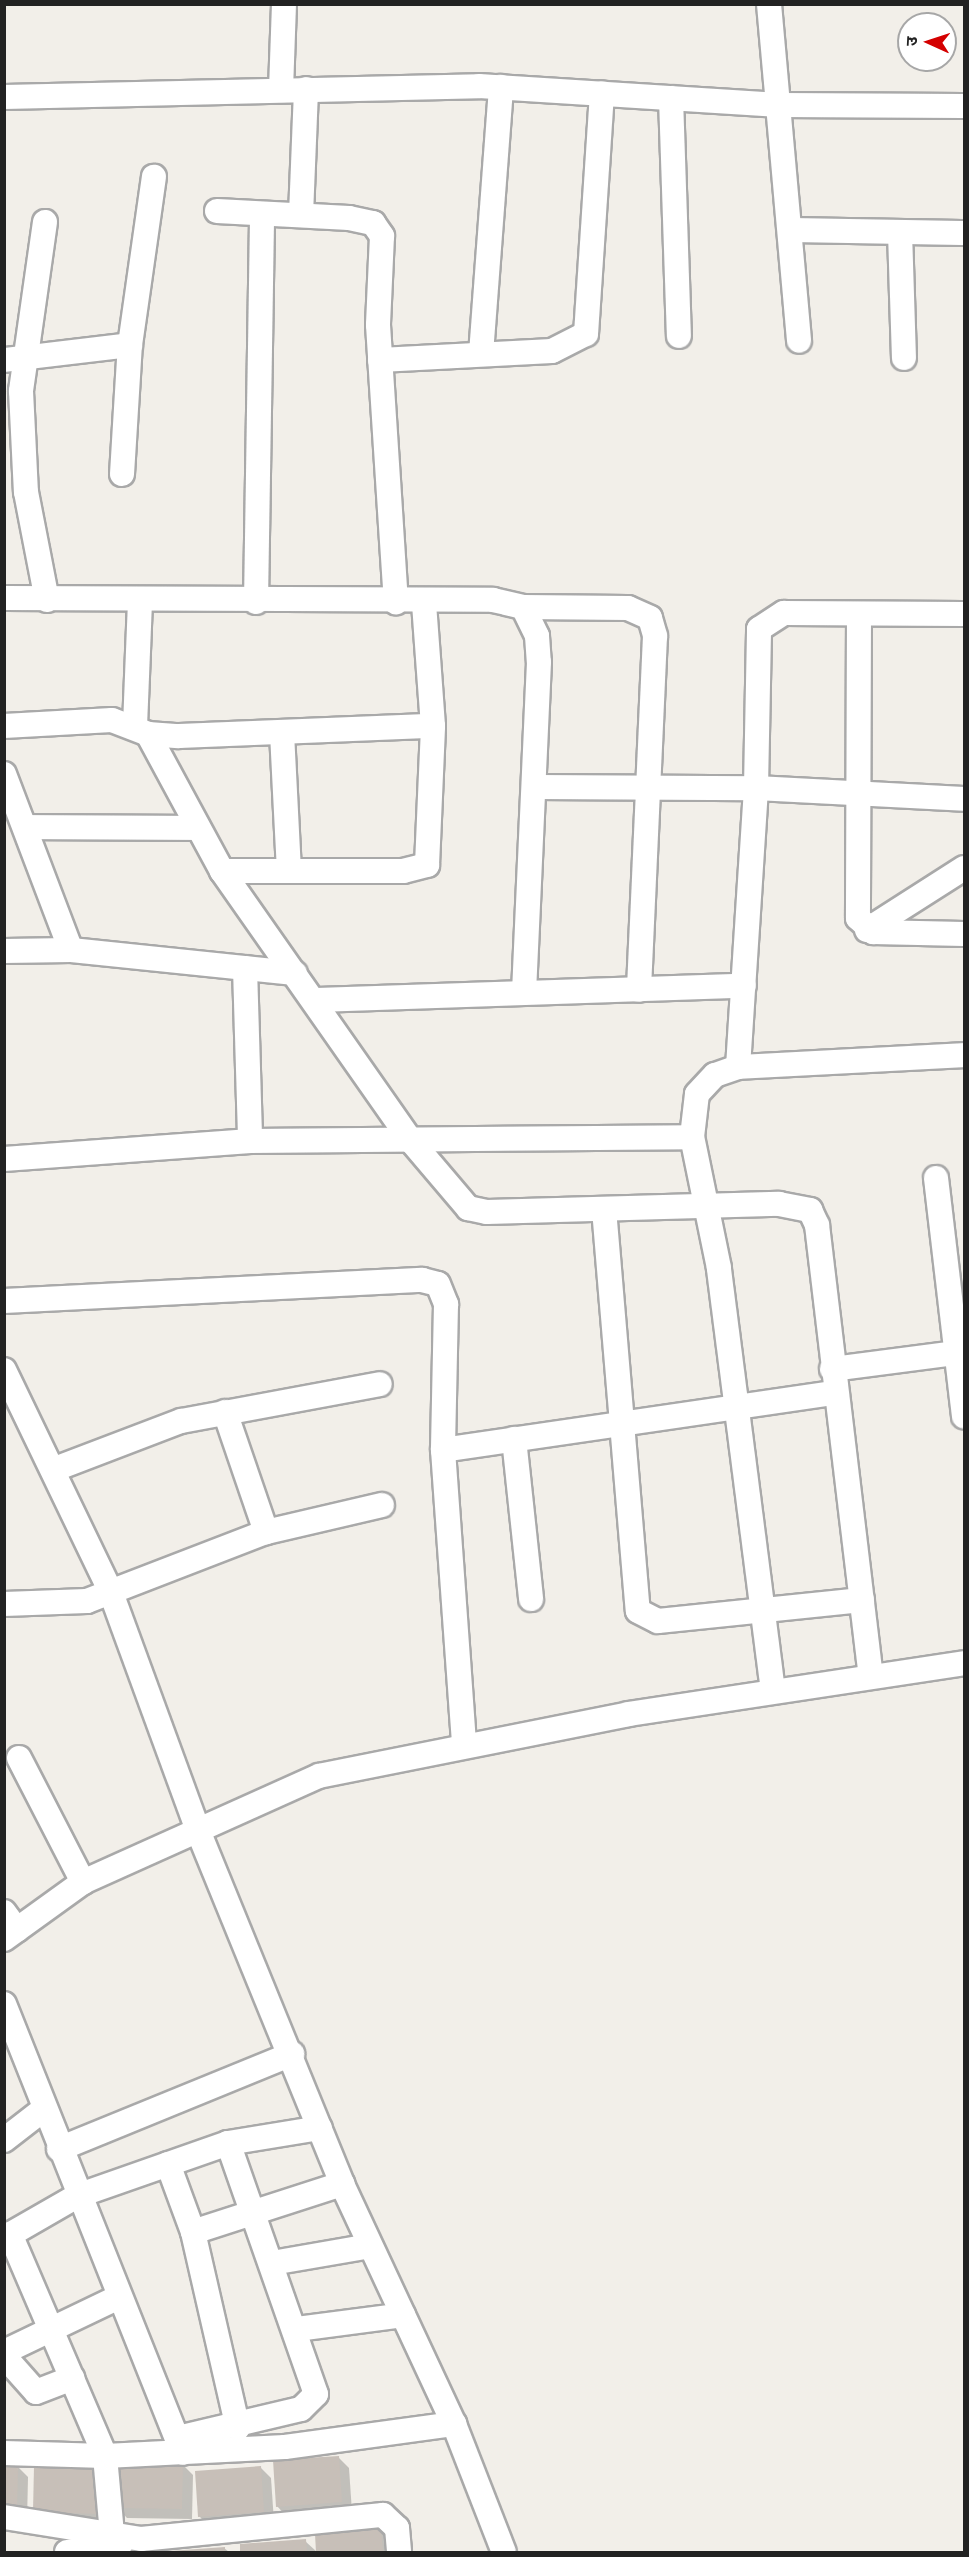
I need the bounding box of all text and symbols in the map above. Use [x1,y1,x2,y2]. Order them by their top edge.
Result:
north arrow [897,12,957,72]
text: उ [902,36,920,46]

